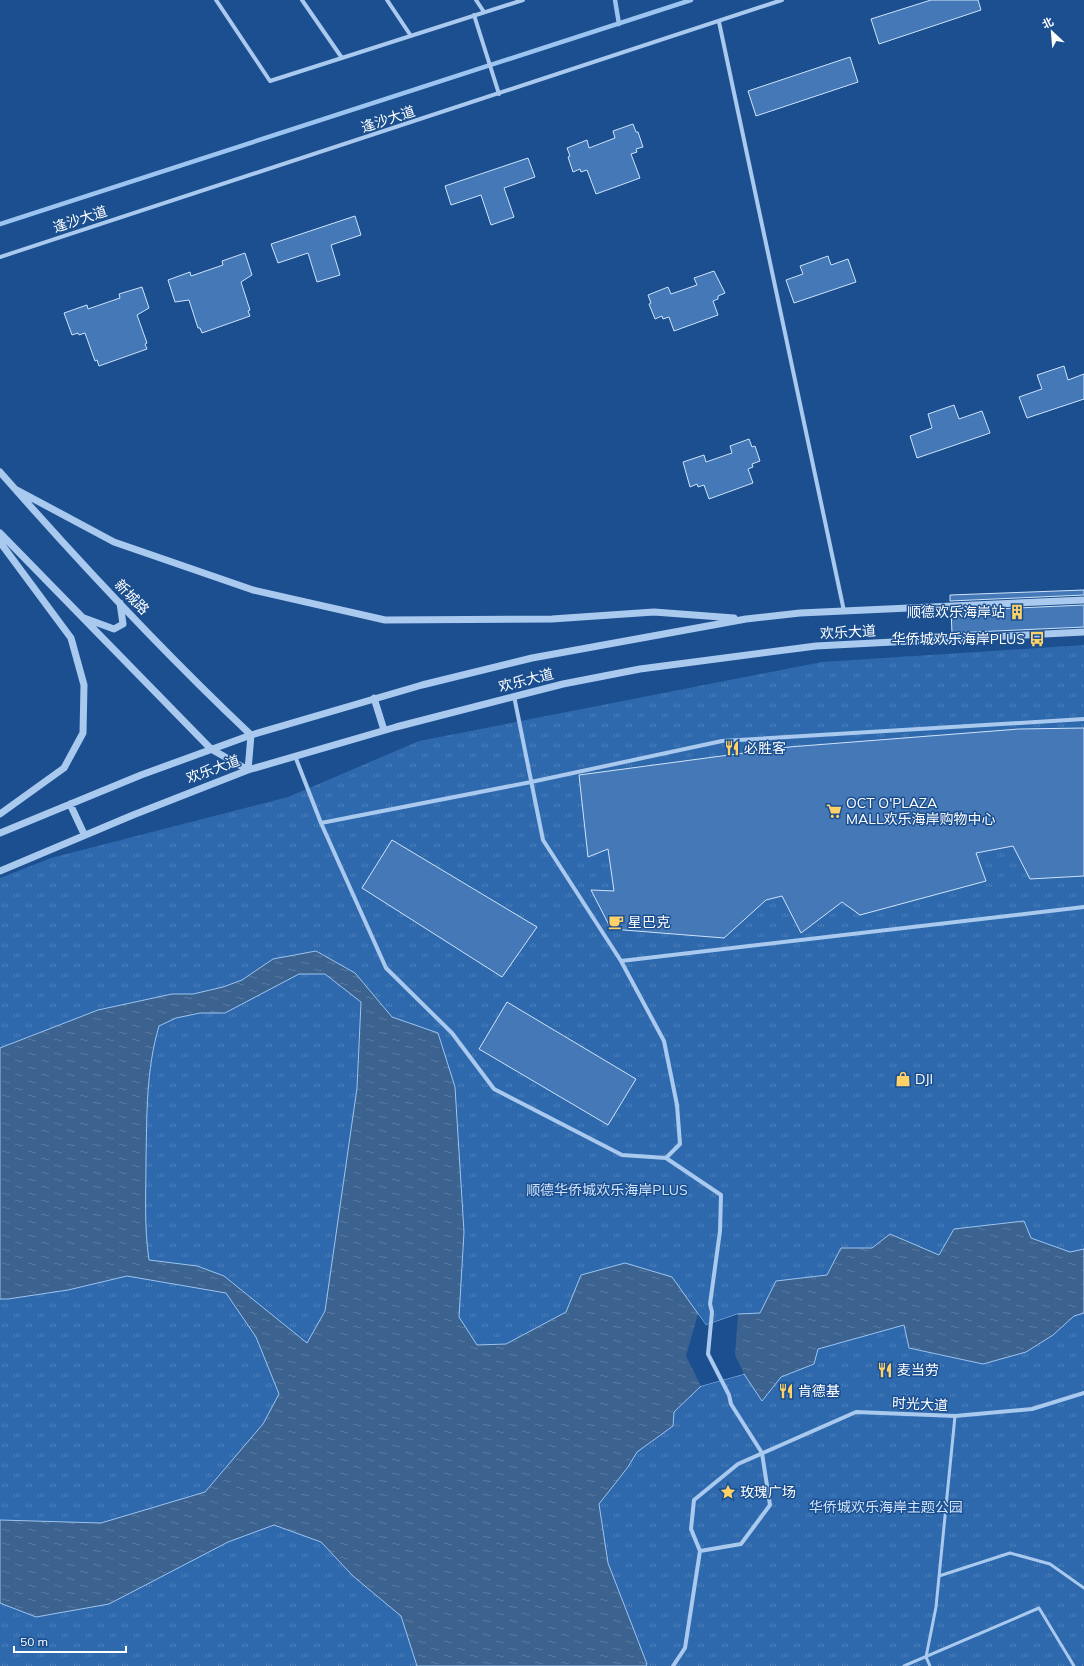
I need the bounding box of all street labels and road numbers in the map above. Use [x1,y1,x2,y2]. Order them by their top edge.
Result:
street label: 逢沙大道 [359,102,417,136]
street label: 逢沙大道 [51,202,109,236]
street label: 新城路 [111,576,153,618]
street label: 欢乐大道 [820,622,876,642]
street label: 欢乐大道 [497,664,555,696]
street label: 欢乐大道 [184,751,242,787]
street label: 时光大道 [892,1394,948,1414]

